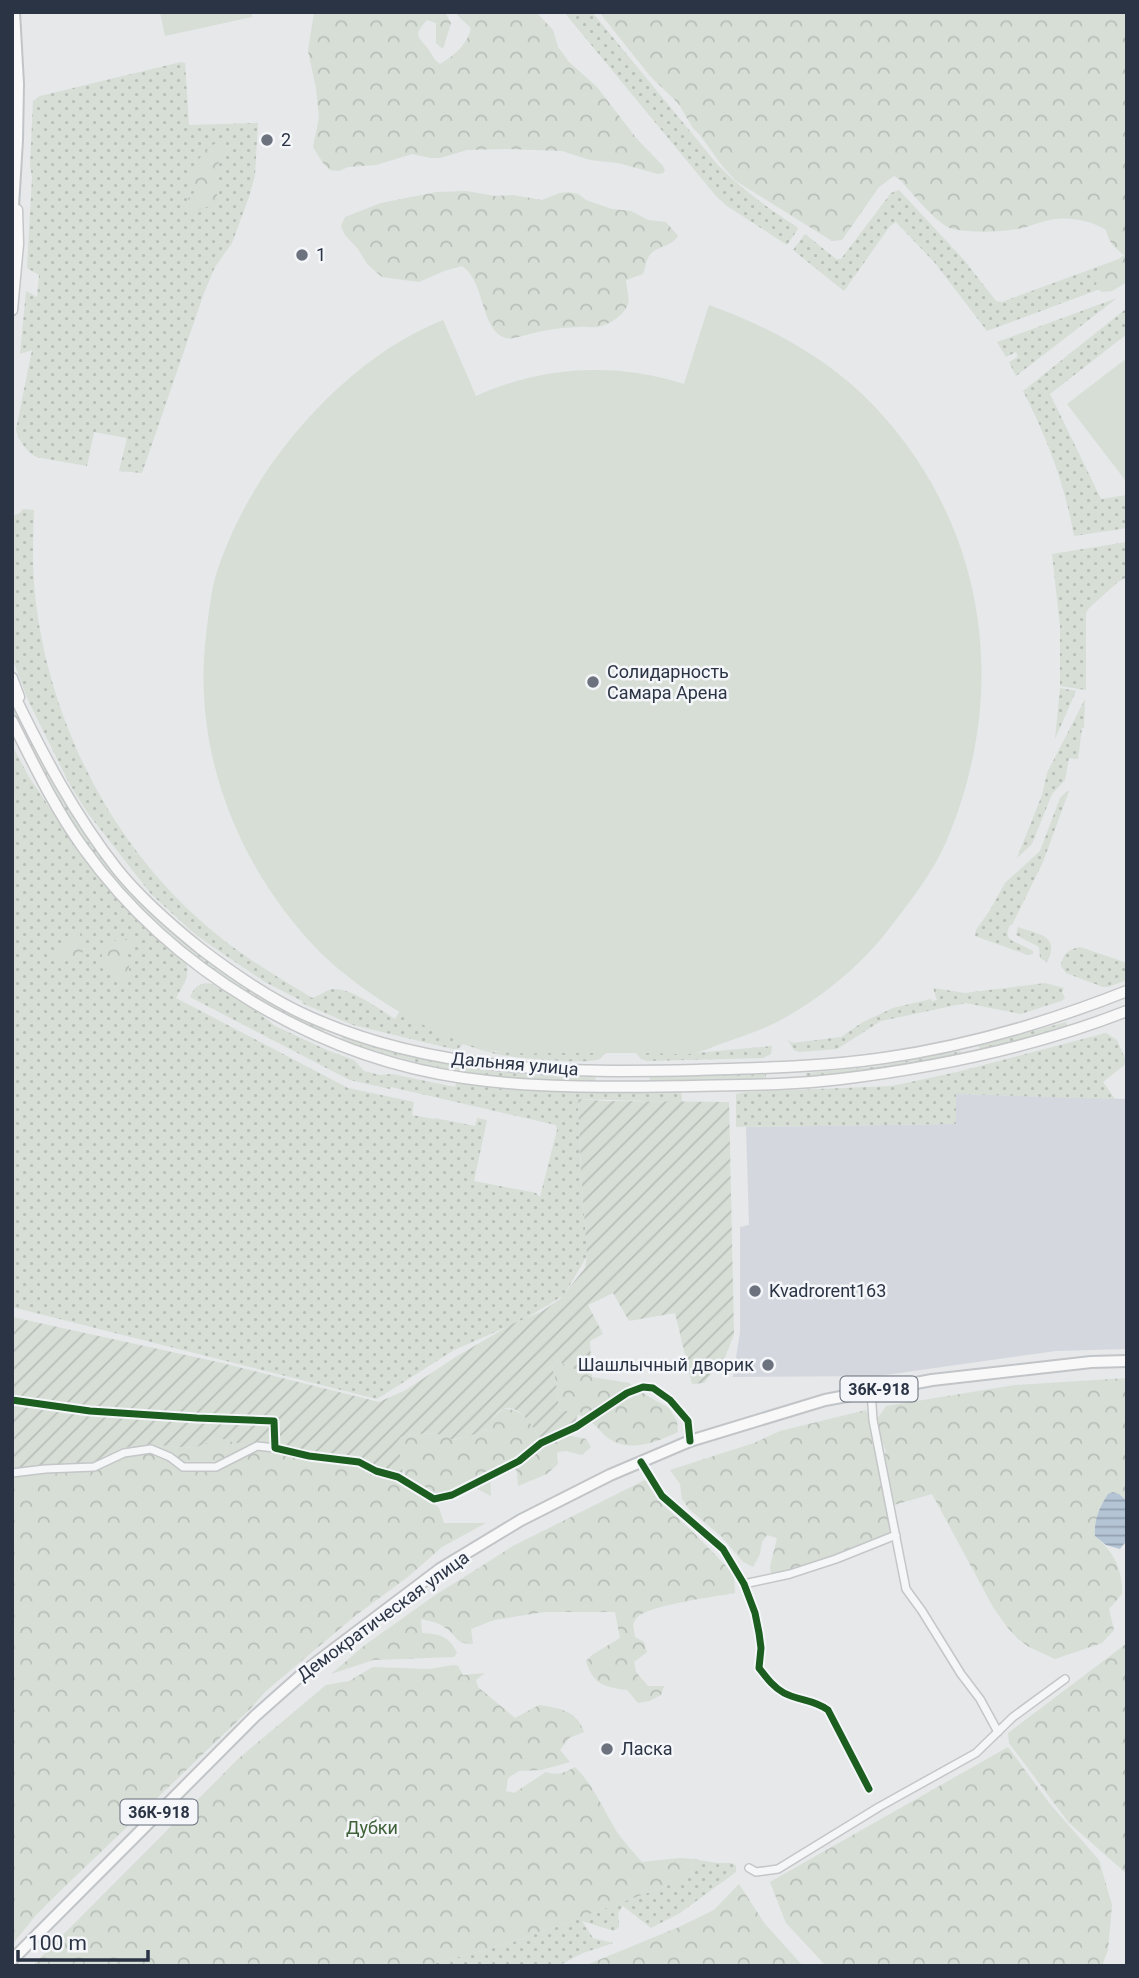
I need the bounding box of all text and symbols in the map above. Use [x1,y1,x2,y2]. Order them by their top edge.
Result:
place label: 2 [281,129,291,150]
marker: 2 [259,132,275,148]
place label: 1 [316,244,326,265]
marker: 1 [294,247,310,263]
place label: Солидарность Самара Арена [607,661,729,703]
marker: Солидарность Самара Арена [585,674,601,690]
street label: Дальняя улица [451,1047,579,1080]
place label: Kvadrorent163 [769,1280,886,1301]
marker: Kvadrorent163 [747,1283,763,1299]
place label: Шашлычный дворик [578,1354,754,1375]
marker: Шашлычный дворик [760,1357,776,1373]
road number: 36К-918 [840,1376,917,1401]
street label: Демократическая улица [293,1546,473,1685]
place label: Ласка [621,1738,672,1759]
marker: Ласка [599,1741,615,1757]
road number: 36К-918 [120,1800,198,1824]
park label: Дубки [346,1817,398,1838]
scale bar [18,1918,147,1962]
text: 100 m [28,1931,87,1955]

